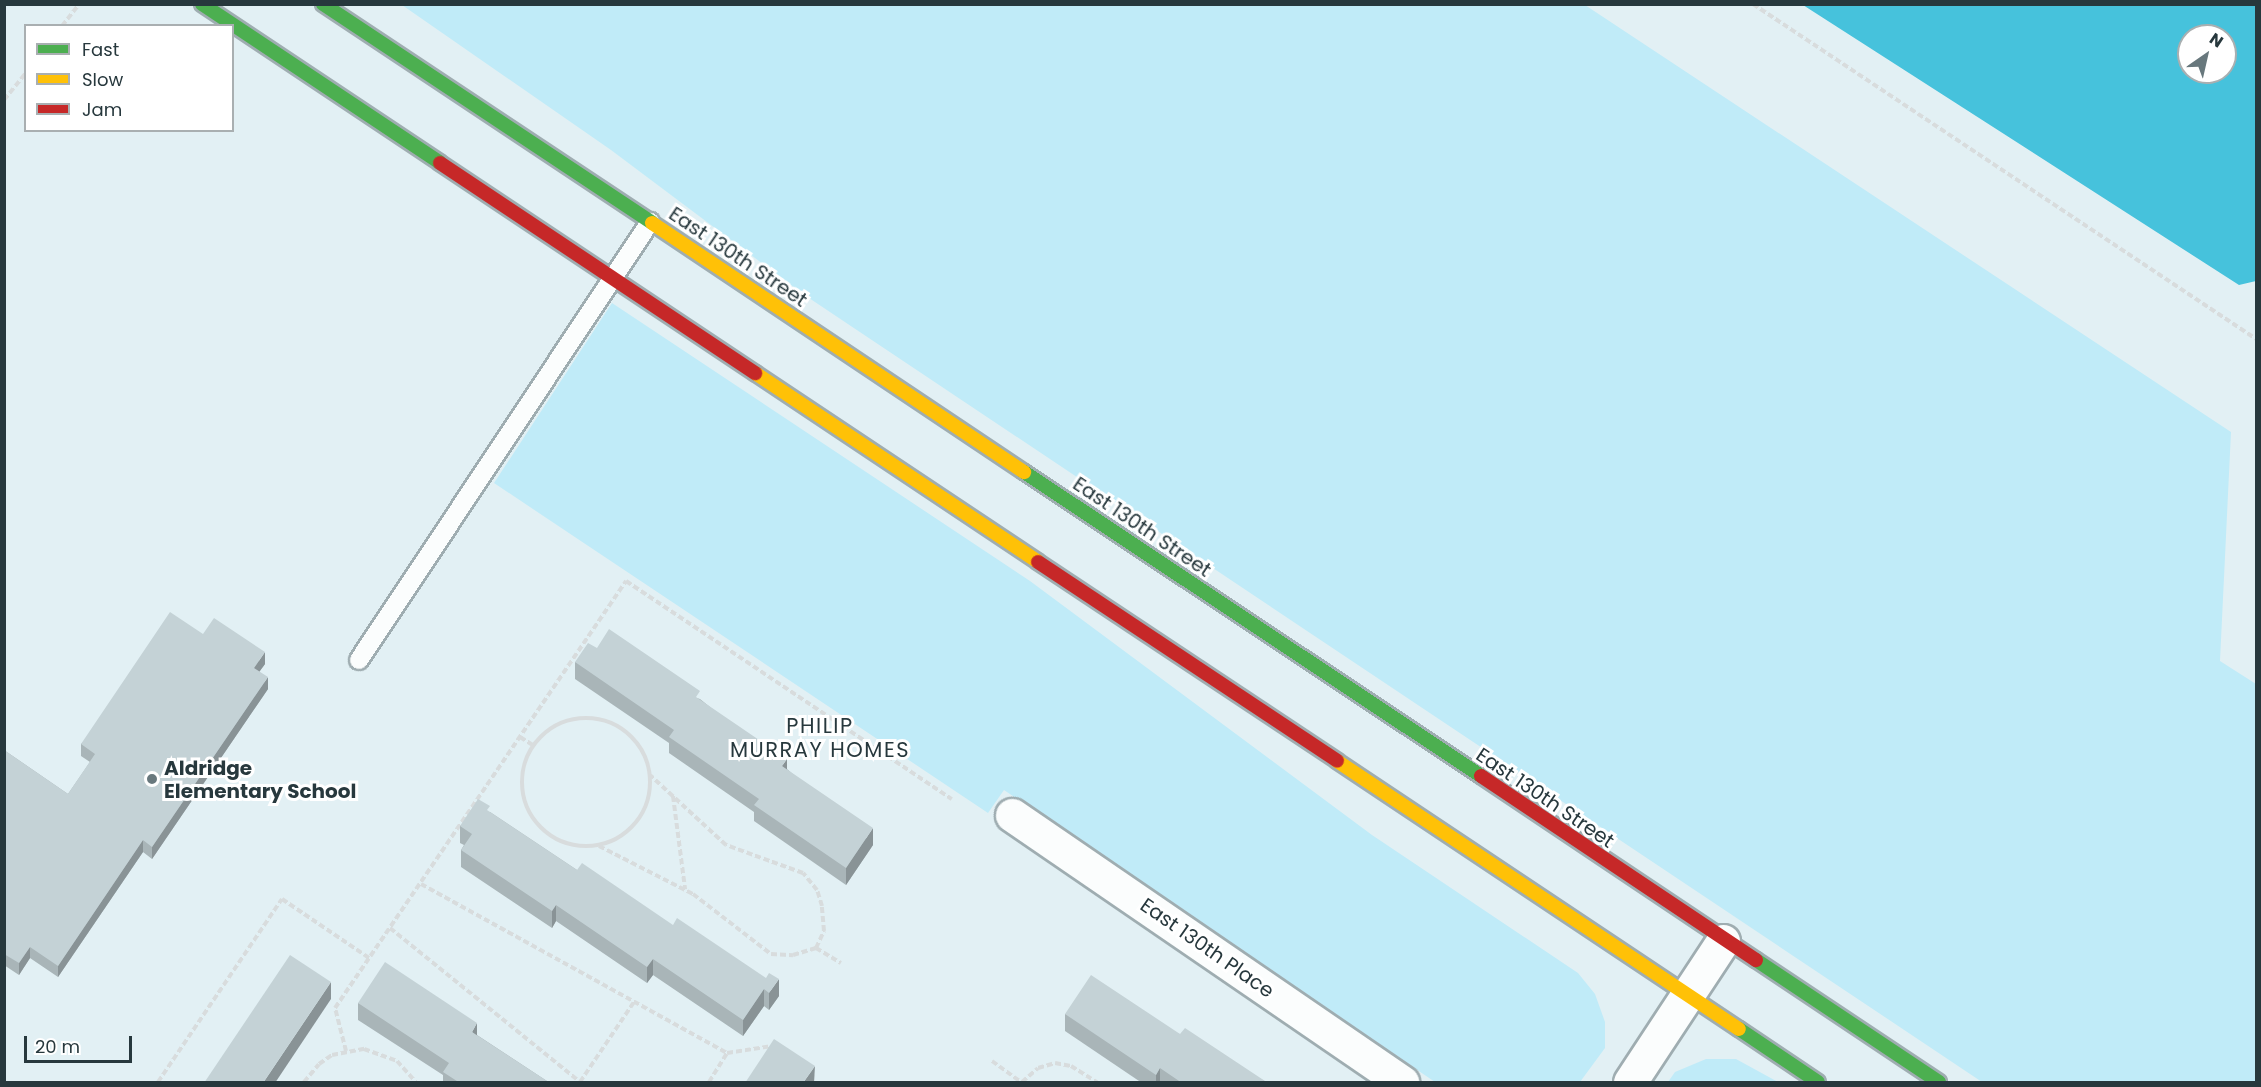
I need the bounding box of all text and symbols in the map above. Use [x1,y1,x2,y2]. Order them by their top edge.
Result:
legend [24,24,234,132]
north arrow [2177,24,2237,84]
text: N [2205,27,2228,53]
text: Fast [82,37,119,62]
text: Slow [82,67,123,92]
text: Jam [82,97,122,122]
street label: East 130th Street [664,202,812,312]
street label: East 130th Street [1068,472,1216,582]
district label: PHILIP MURRAY HOMES [730,713,910,763]
street label: East 130th Street [1471,743,1619,853]
place label: Aldridge Elementary School [164,756,356,803]
marker: Aldridge Elementary School [145,772,159,786]
street label: East 130th Place [1136,893,1278,1003]
scale bar [27,1024,135,1062]
text: 20 m [35,1034,80,1059]

